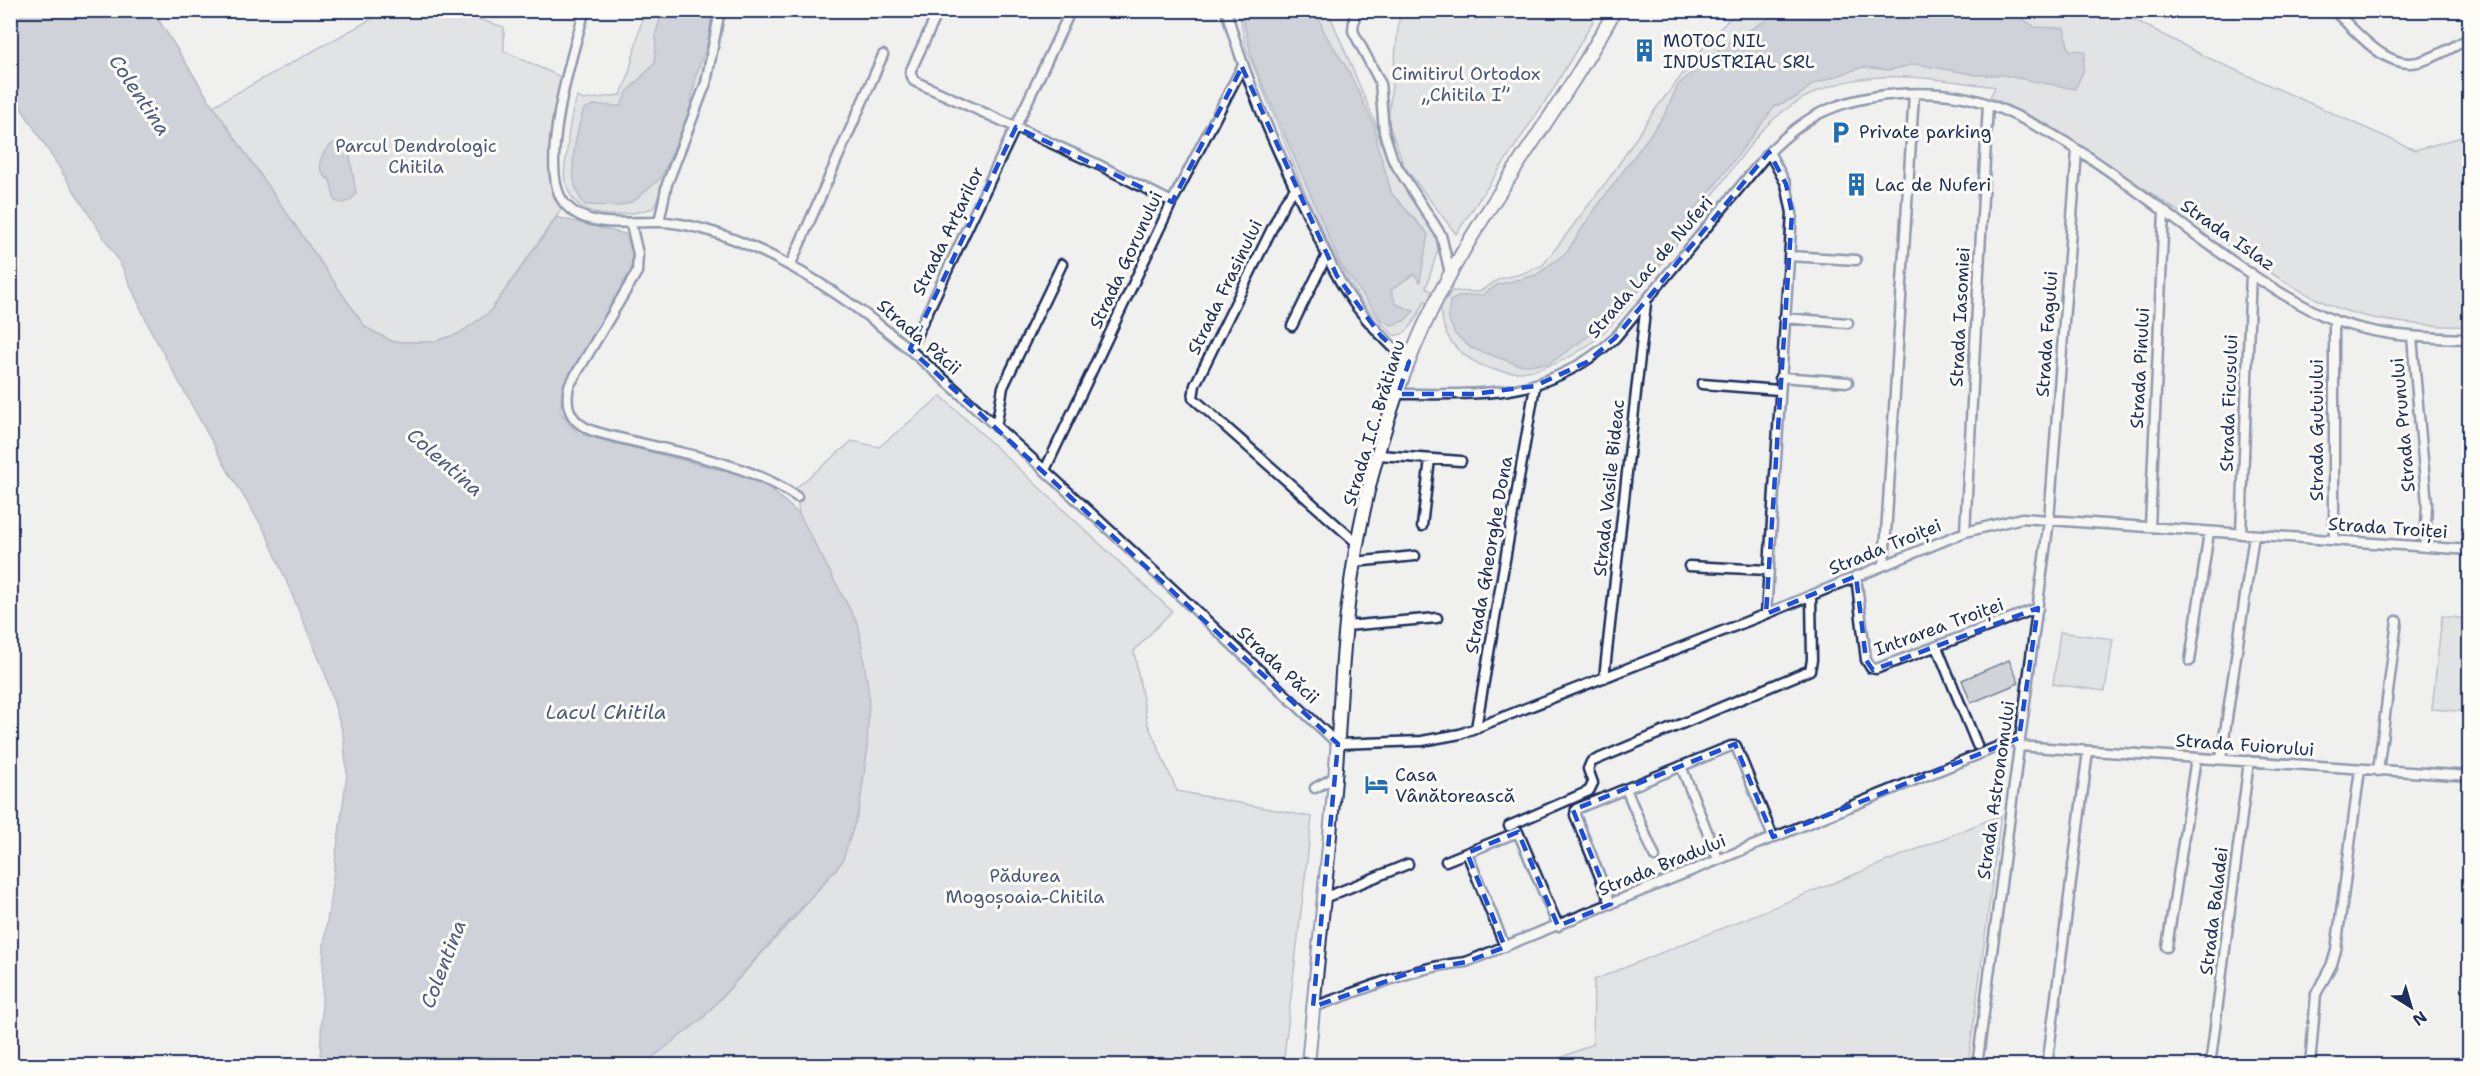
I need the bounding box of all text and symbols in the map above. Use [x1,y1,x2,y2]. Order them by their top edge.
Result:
place label: MOTOC NIL INDUSTRIAL SRL [1663,29,1815,74]
building icon: MOTOC NIL INDUSTRIAL SRL [1632,38,1658,64]
water label: Colentina [103,49,177,141]
park label: Cimitirul Ortodox „Chitila I” [1392,62,1540,107]
parking icon: Private parking [1828,119,1854,145]
place label: Private parking [1859,120,1991,144]
park label: Parcul Dendrologic Chitila [335,134,497,179]
street label: Strada Arțarilor [906,162,990,300]
building icon: Lac de Nuferi [1844,172,1870,198]
place label: Lac de Nuferi [1875,173,1991,197]
street label: Strada Gorunului [1084,187,1168,333]
street label: Strada Lac de Nuferi [1582,191,1718,343]
street label: Strada Islaz [2176,194,2280,276]
street label: Strada Frasinului [1182,215,1268,359]
street label: Strada Iasomiei [1944,246,1976,388]
street label: Strada Fagului [2031,270,2063,398]
street label: Strada Păcii [872,294,966,380]
street label: Strada Pinului [2125,307,2155,429]
street label: Strada Ficusului [2215,334,2243,472]
street label: Strada I.C. Brătianu [1337,337,1411,509]
street label: Strada Prunului [2385,357,2421,493]
street label: Strada Gutuiului [2305,359,2329,501]
street label: Strada Vasile Bideac [1588,398,1630,578]
water label: Colentina [402,422,488,502]
street label: Strada Gheorghe Dona [1460,454,1518,656]
street label: Strada Troiței [2327,512,2449,544]
street label: Strada Troiței [1825,513,1945,581]
street label: Intrarea Troiței [1871,592,2007,662]
street label: Strada Păcii [1232,621,1324,709]
water label: Lacul Chitila [546,699,666,725]
street label: Strada Astronomului [1972,699,2020,881]
street label: Strada Fuiorului [2175,728,2315,762]
place label: Casa Vânătorească [1395,763,1515,808]
hotel icon: Casa Vânătorească [1364,772,1390,798]
street label: Strada Bradului [1595,828,1729,902]
street label: Strada Baladei [2194,846,2234,976]
park label: Pădurea Mogoșoaia-Chitila [945,864,1105,909]
water label: Colentina [414,916,472,1012]
north arrow [2381,977,2441,1037]
text: N [2408,1006,2431,1031]

